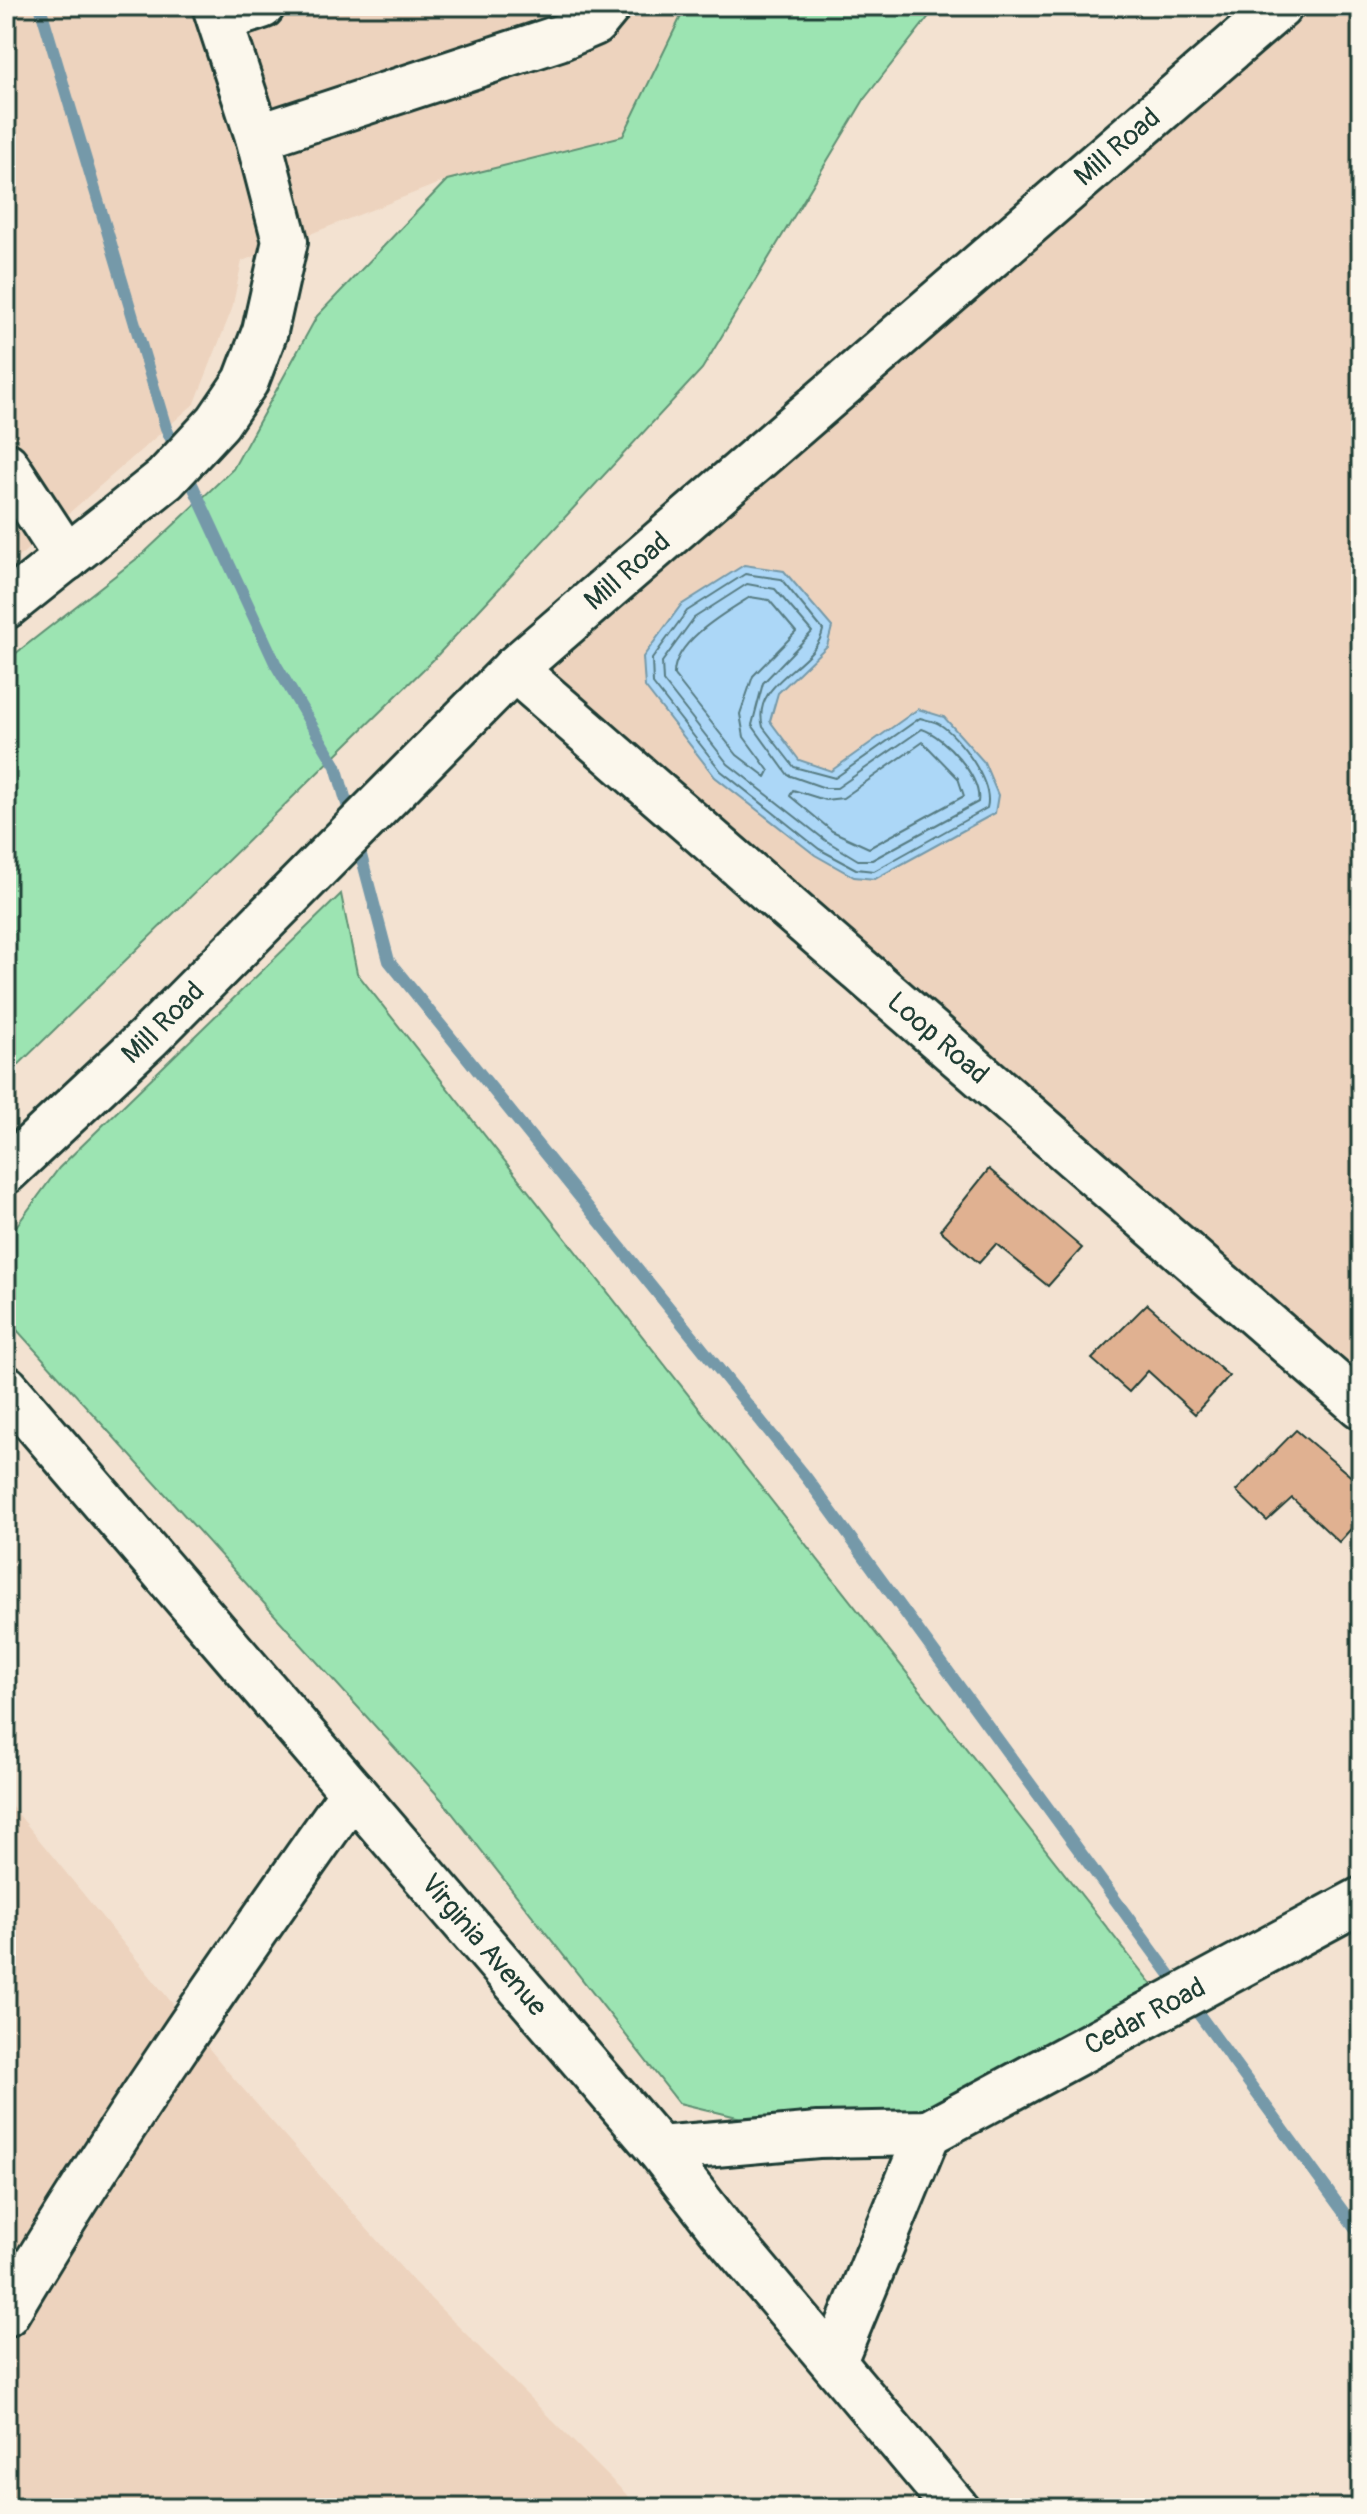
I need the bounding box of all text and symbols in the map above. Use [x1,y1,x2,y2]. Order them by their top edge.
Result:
street label: Mill Road [1067,100,1167,194]
street label: Mill Road [577,524,677,618]
street label: Mill Road [114,974,212,1071]
street label: Loop Road [880,984,996,1092]
street label: Virginia Avenue [413,1867,555,2024]
street label: Cedar Road [1079,1970,1211,2063]

